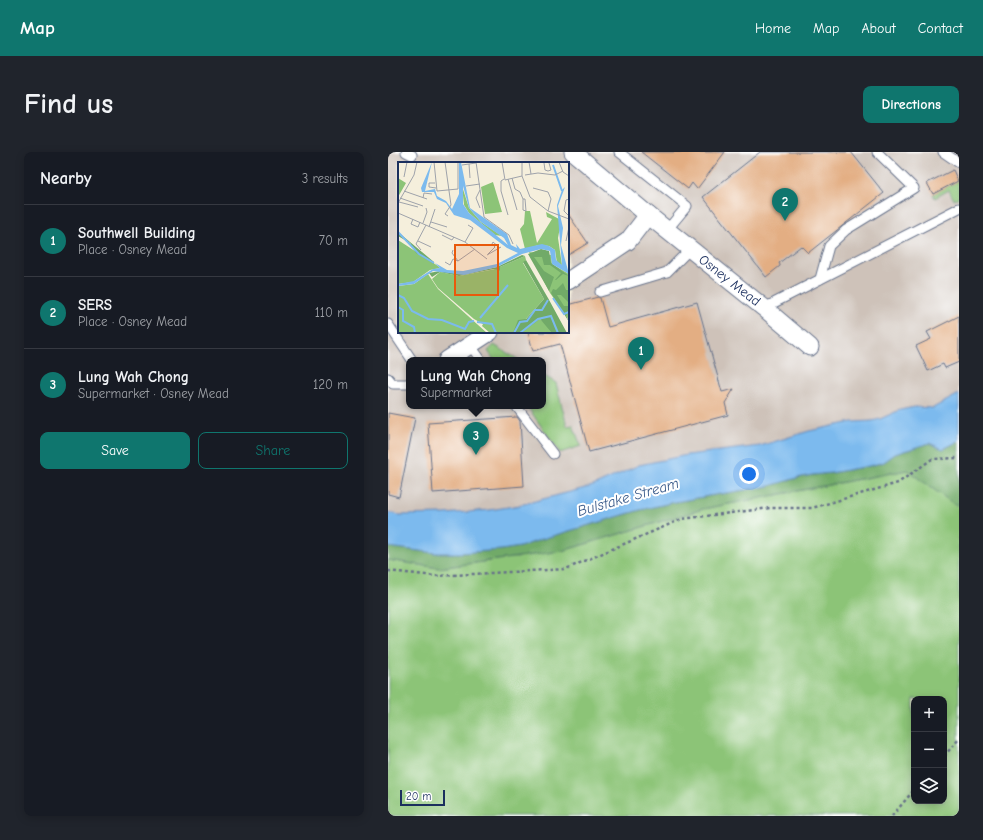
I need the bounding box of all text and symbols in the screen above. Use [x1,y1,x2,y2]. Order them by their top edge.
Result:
text: Map [20,17,55,39]
text: Home [755,20,791,37]
text: Map [813,20,839,37]
text: About [861,20,896,37]
text: Contact [918,20,963,37]
button: Directions [863,86,959,123]
text: Find us [24,88,113,120]
inset map [398,162,569,333]
text: Nearby [40,169,91,188]
text: 3 results [302,171,348,186]
pin: 2 [772,188,798,221]
text: Southwell Building [78,224,196,242]
text: 1 [50,233,56,248]
text: 70 m [319,233,348,248]
text: Place · Osney Mead [78,242,187,257]
street label: Osney Mead [695,251,764,310]
text: SERS [78,296,112,314]
text: 2 [50,305,56,320]
text: 110 m [315,305,348,320]
text: Place · Osney Mead [78,314,187,329]
pin: 1 [628,337,654,370]
popup [406,357,546,409]
text: Lung Wah Chong [420,367,532,385]
text: Lung Wah Chong [78,368,189,386]
text: 3 [50,377,56,392]
text: 120 m [313,377,348,392]
text: Supermarket [420,385,492,400]
text: Supermarket · Osney Mead [78,386,229,401]
pin: 3 [463,422,489,455]
button: Save [40,432,190,469]
button: Share [198,432,348,469]
your location [739,464,759,484]
water label: Bulstake Stream [575,474,681,520]
map controls [911,696,947,804]
button: + [911,696,947,732]
button: − [911,732,947,768]
button: layers [911,768,947,804]
scale bar [400,788,445,807]
text: 20 m [406,790,431,803]

